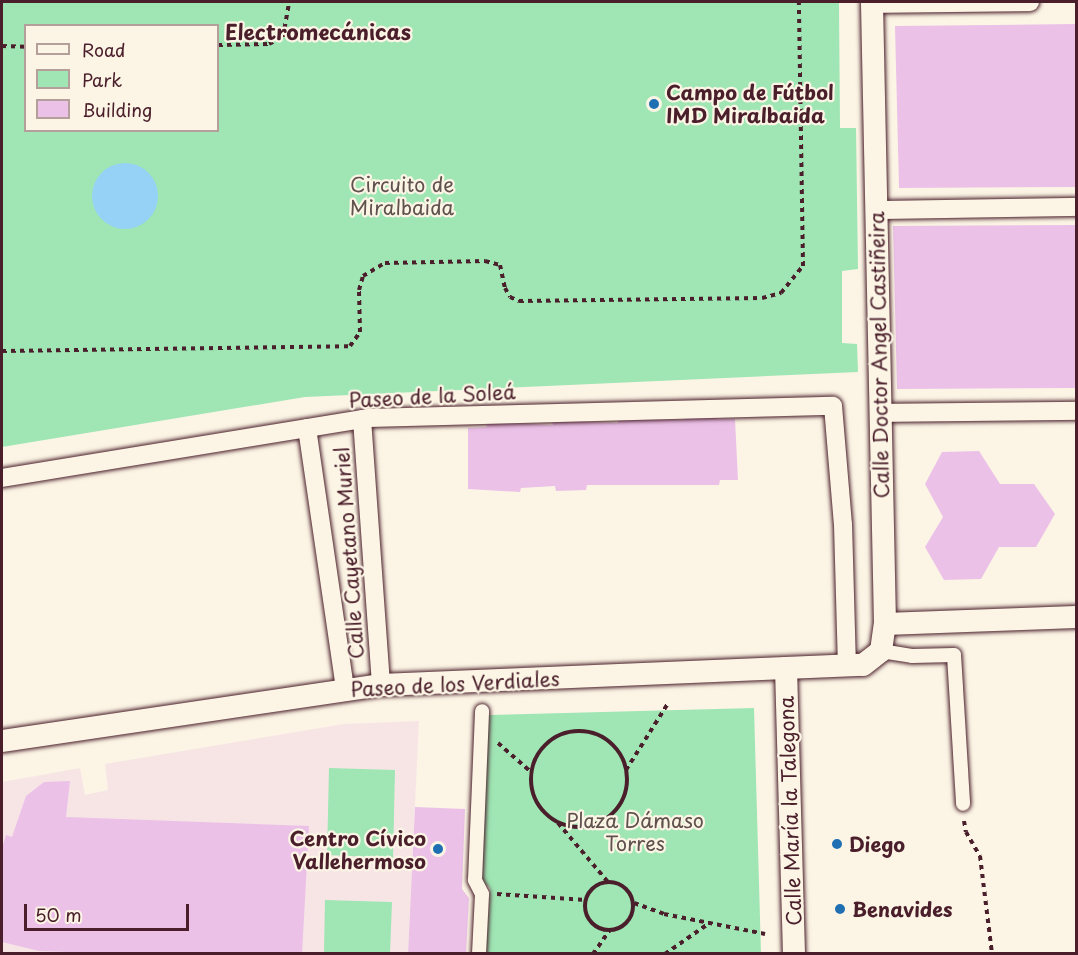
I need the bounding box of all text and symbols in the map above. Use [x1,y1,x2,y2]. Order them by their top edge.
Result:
district label: Electromecánicas [225,18,411,44]
legend [24,24,219,132]
text: Road [82,36,126,63]
text: Park [82,66,122,93]
place label: Campo de Fútbol IMD Miralbaida [666,80,836,127]
text: Building [82,96,152,123]
marker: Campo de Fútbol IMD Miralbaida [647,97,661,111]
park label: Circuito de Miralbaida [350,173,454,220]
street label: Calle Doctor Angel Castiñeira [864,209,894,501]
street label: Paseo de la Soleá [347,380,517,412]
street label: Calle Cayetano Muriel [330,445,368,661]
street label: Paseo de los Verdiales [350,667,560,701]
street label: Calle María la Talegona [774,695,806,927]
park label: Plaza Dámaso Torres [566,809,704,856]
place label: Centro Cívico Vallehermoso [289,826,426,873]
place label: Diego [849,832,905,856]
marker: Diego [830,837,844,851]
marker: Centro Cívico Vallehermoso [431,842,445,856]
scale bar [27,892,192,930]
place label: Benavides [852,897,953,921]
text: 50 m [35,901,82,928]
marker: Benavides [833,902,847,916]

